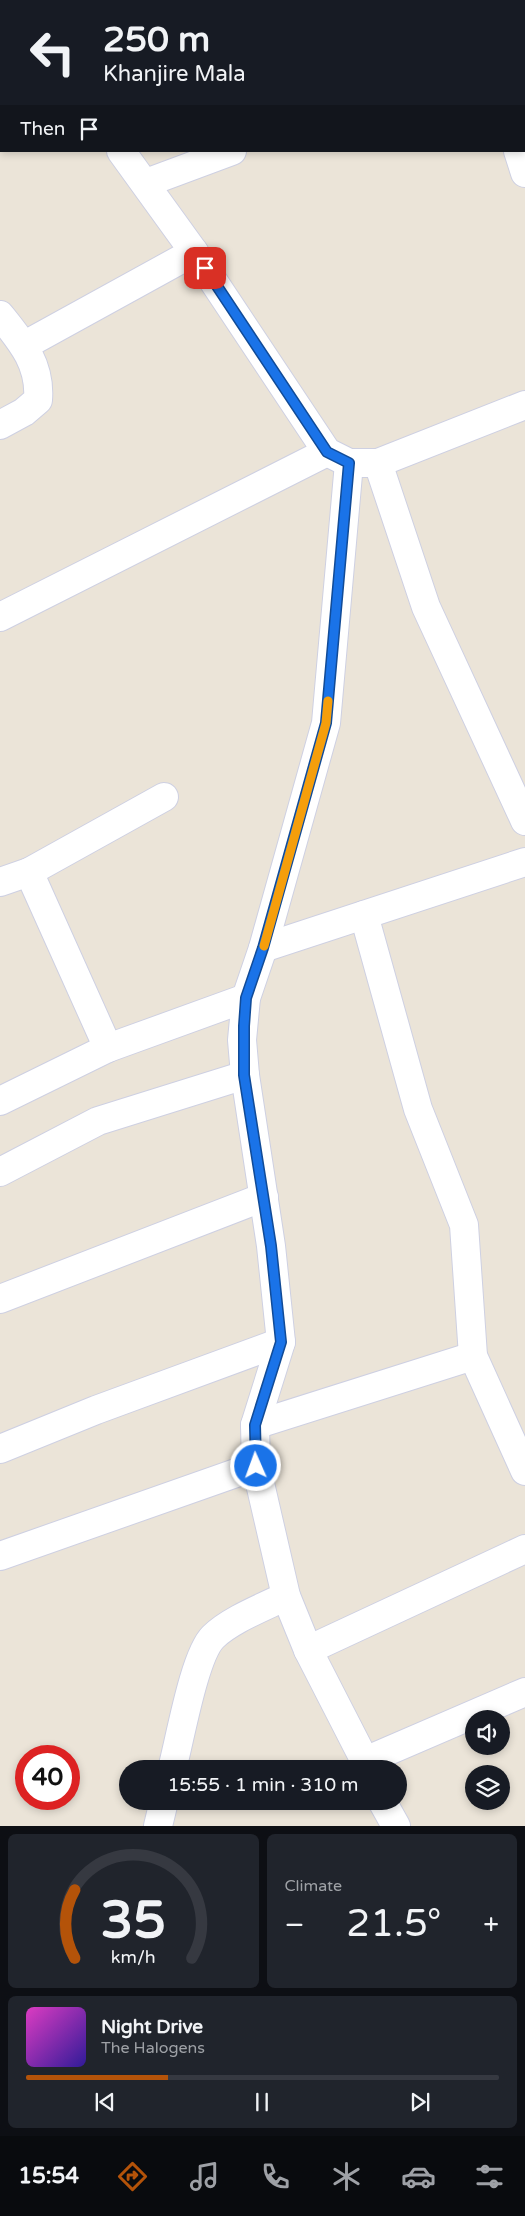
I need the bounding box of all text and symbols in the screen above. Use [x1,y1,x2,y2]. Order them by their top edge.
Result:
text: 250 m [103,19,210,61]
icon: left [20,20,85,85]
text: Khanjire Mala [103,61,246,87]
icon: arrive [75,115,103,143]
text: Then [20,118,65,140]
pin [184,247,226,289]
icon: arrive [191,254,219,282]
position arrow [229,1439,281,1491]
map controls [465,1710,510,1810]
button: sound [465,1710,510,1755]
speed limit sign: 40 [15,1745,80,1810]
button: layers [465,1765,510,1810]
text: 15:55 · 1 min · 310 m [167,1774,359,1796]
text: Climate [285,1876,342,1896]
text: 35 [101,1889,166,1952]
text: 21.5° [346,1901,441,1947]
text: − [285,1908,304,1942]
text: + [483,1908,499,1942]
text: km/h [111,1947,156,1968]
text: Night Drive [101,2016,203,2038]
text: The Halogens [101,2038,205,2058]
icon: previous [91,2088,119,2116]
icon: pause [248,2088,276,2116]
icon: next [406,2088,434,2116]
icon: directions [115,2159,150,2194]
icon: music [187,2159,222,2194]
icon: phone [258,2159,293,2194]
icon: climate [329,2159,364,2194]
icon: car [401,2159,436,2194]
icon: filters [472,2159,507,2194]
text: 15:54 [18,2163,79,2189]

